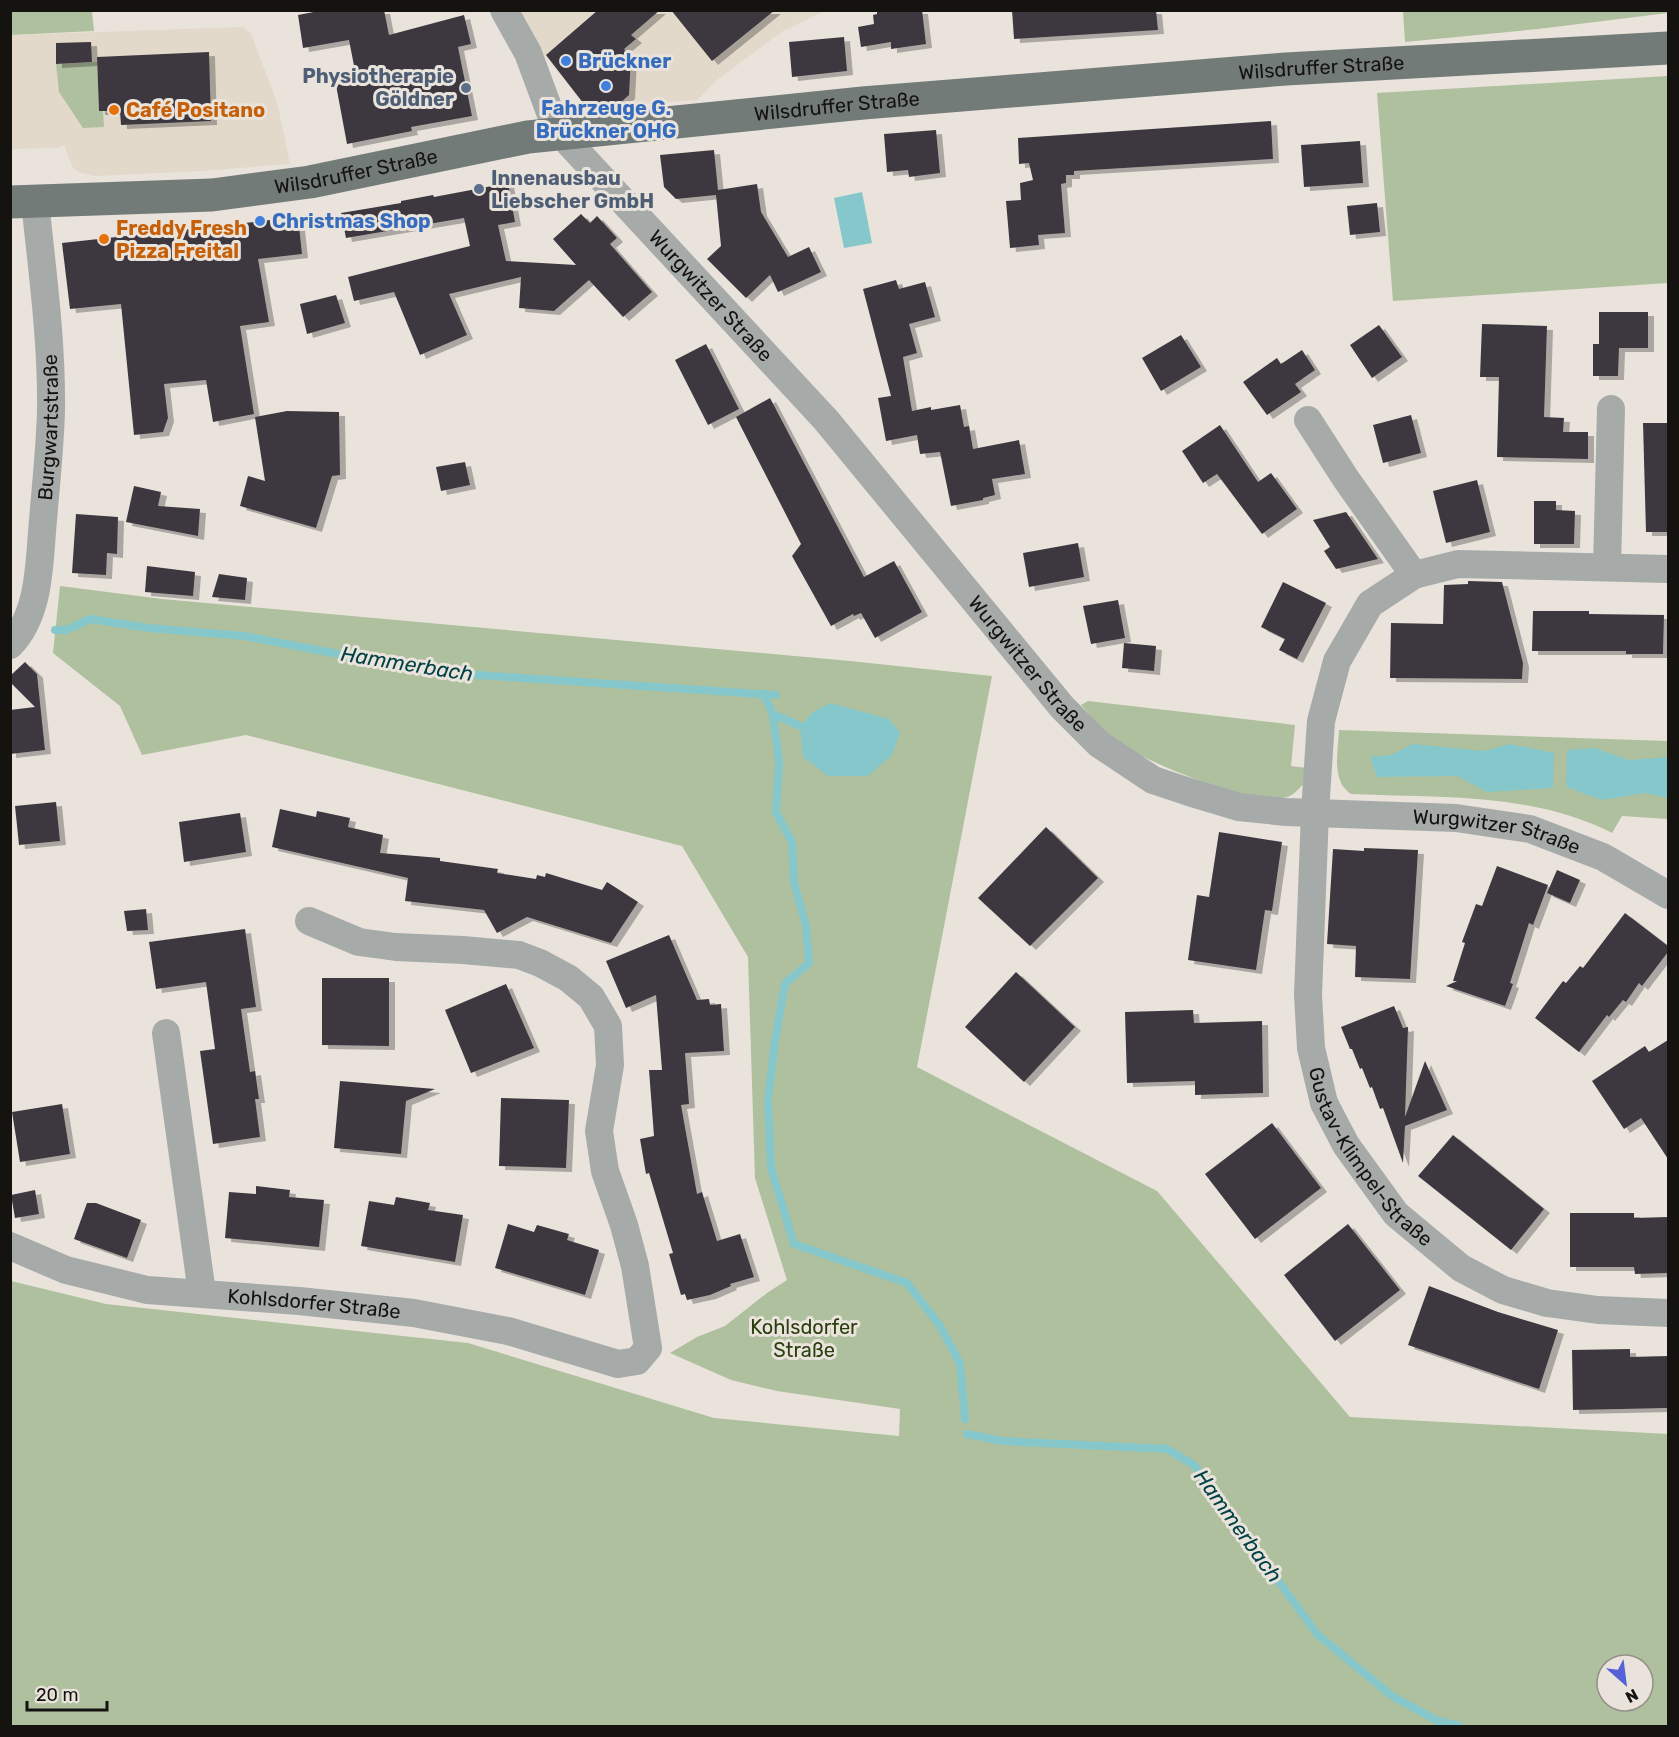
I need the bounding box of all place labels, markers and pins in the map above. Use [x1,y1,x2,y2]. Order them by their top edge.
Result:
place label: Brückner [578,49,671,73]
marker: Brückner [559,54,573,68]
place label: Physiotherapie Göldner [302,64,454,111]
marker: Fahrzeuge G. Brückner OHG [599,79,613,93]
marker: Physiotherapie Göldner [459,81,473,95]
place label: Fahrzeuge G. Brückner OHG [536,96,676,143]
place label: Café Positano [126,98,265,122]
marker: Café Positano [107,103,121,117]
place label: Innenausbau Liebscher GmbH [491,166,654,213]
marker: Innenausbau Liebscher GmbH [472,182,486,196]
place label: Christmas Shop [272,209,431,233]
marker: Christmas Shop [253,214,267,228]
place label: Freddy Fresh Pizza Freital [116,216,247,263]
marker: Freddy Fresh Pizza Freital [97,232,111,246]

